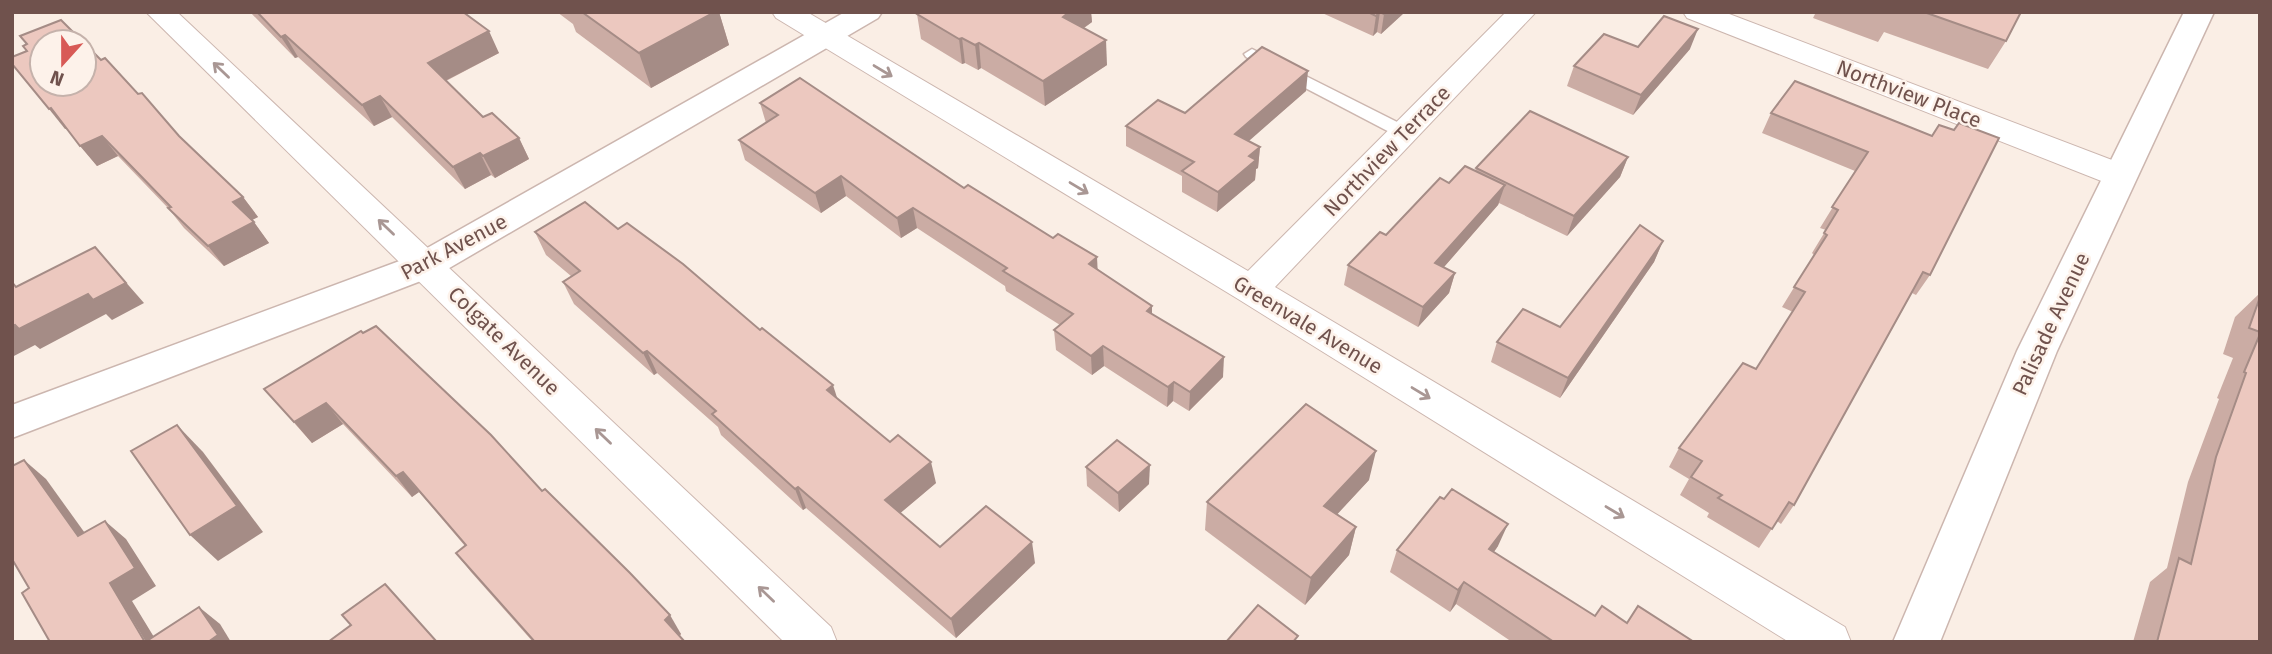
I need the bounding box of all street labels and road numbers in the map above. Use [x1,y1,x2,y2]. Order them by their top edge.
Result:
street label: Northview Place [1833,54,1985,134]
street label: Northview Terrace [1318,80,1456,222]
street label: Park Avenue [396,208,512,286]
street label: Palisade Avenue [2007,248,2095,400]
street label: Greenvale Avenue [1229,270,1387,380]
street label: Colgate Avenue [443,281,565,401]

